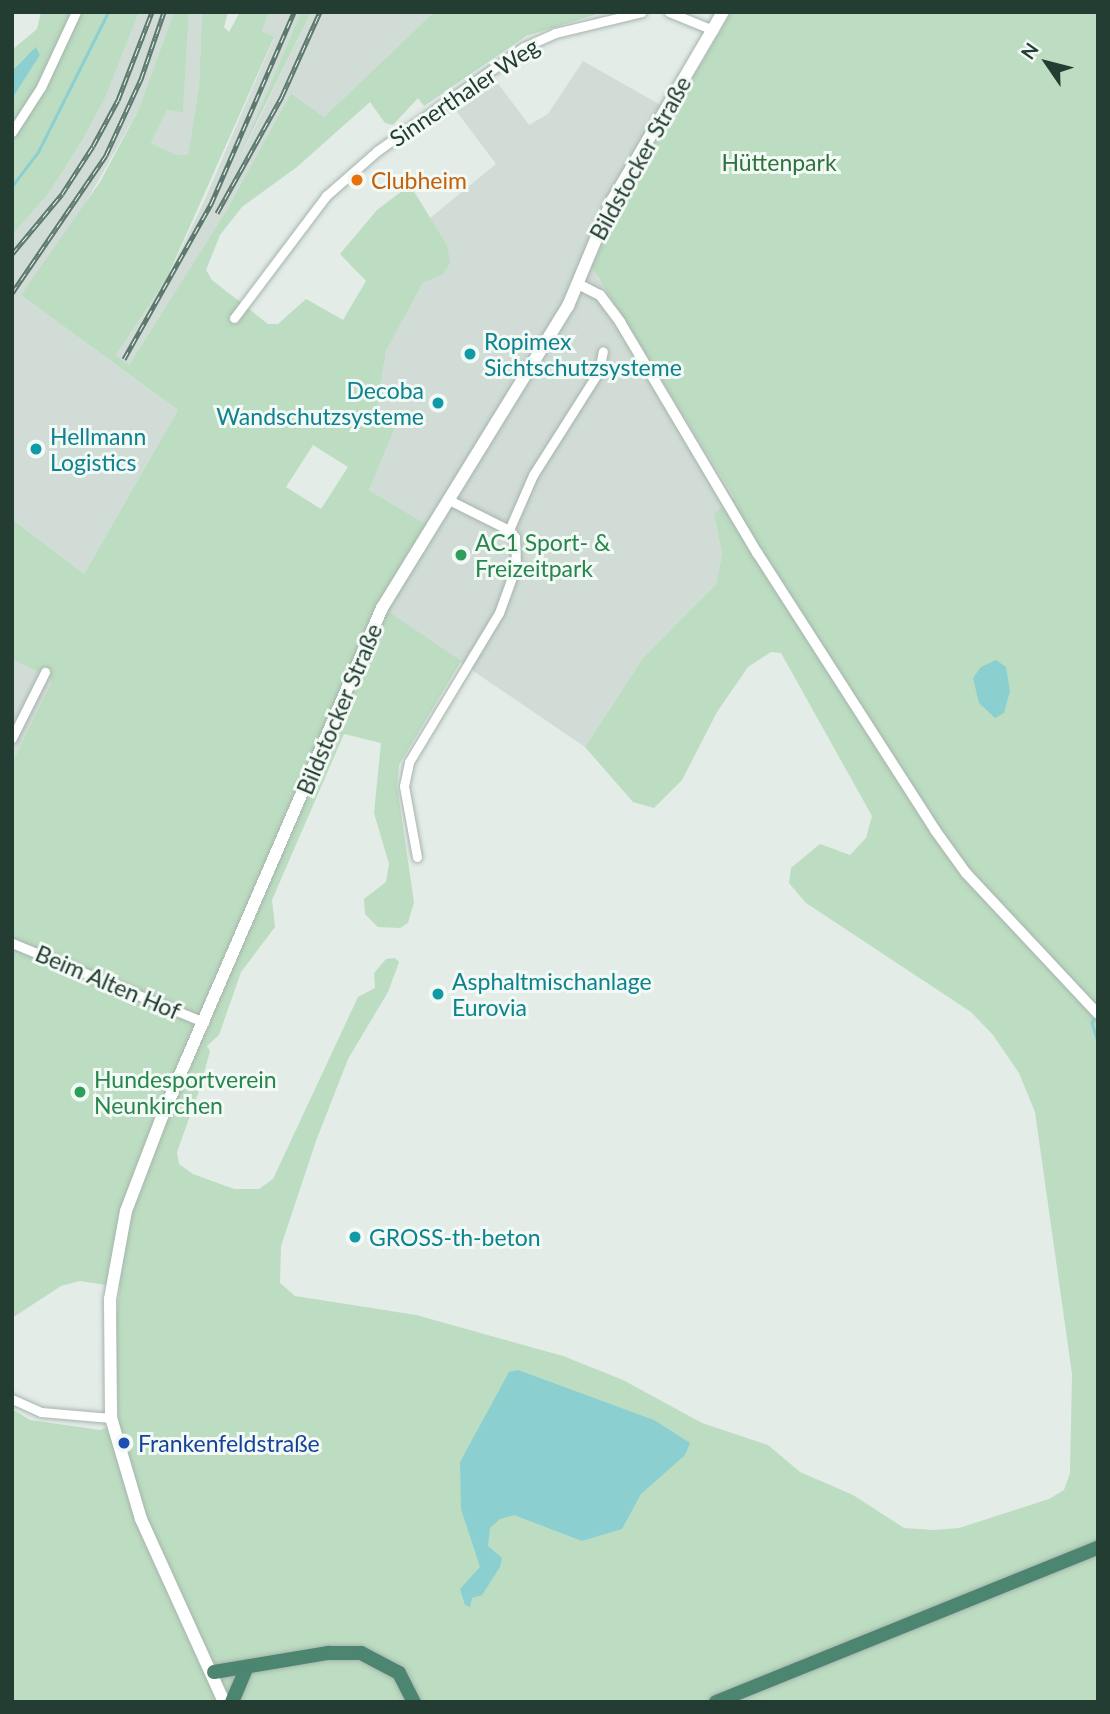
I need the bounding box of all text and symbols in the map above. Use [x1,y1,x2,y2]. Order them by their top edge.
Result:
north arrow [1012,28,1082,98]
street label: Sinnerthaler Weg [384,32,544,152]
text: N [1016,38,1043,63]
street label: Bildstocker Straße [583,71,697,245]
park label: Hüttenpark [721,148,837,176]
place label: Clubheim [371,166,467,194]
marker: Clubheim [349,172,365,188]
place label: Ropimex Sichtschutzsysteme [484,327,682,381]
marker: Ropimex Sichtschutzsysteme [462,346,478,362]
place label: Decoba Wandschutzsysteme [216,376,424,430]
marker: Decoba Wandschutzsysteme [430,395,446,411]
place label: Hellmann Logistics [50,422,146,476]
marker: Hellmann Logistics [28,441,44,457]
place label: AC1 Sport- & Freizeitpark [475,528,610,582]
marker: AC1 Sport- & Freizeitpark [453,547,469,563]
street label: Bildstocker Straße [290,619,388,799]
street label: Beim Alten Hof [31,939,185,1025]
place label: Asphaltmischanlage Eurovia [452,967,652,1021]
marker: Asphaltmischanlage Eurovia [430,986,446,1002]
place label: Hundesportverein Neunkirchen [94,1065,277,1119]
marker: Hundesportverein Neunkirchen [72,1084,88,1100]
place label: GROSS-th-beton [369,1223,541,1251]
marker: GROSS-th-beton [347,1229,363,1245]
place label: Frankenfeldstraße [138,1429,320,1457]
marker: Frankenfeldstraße [116,1435,132,1451]

